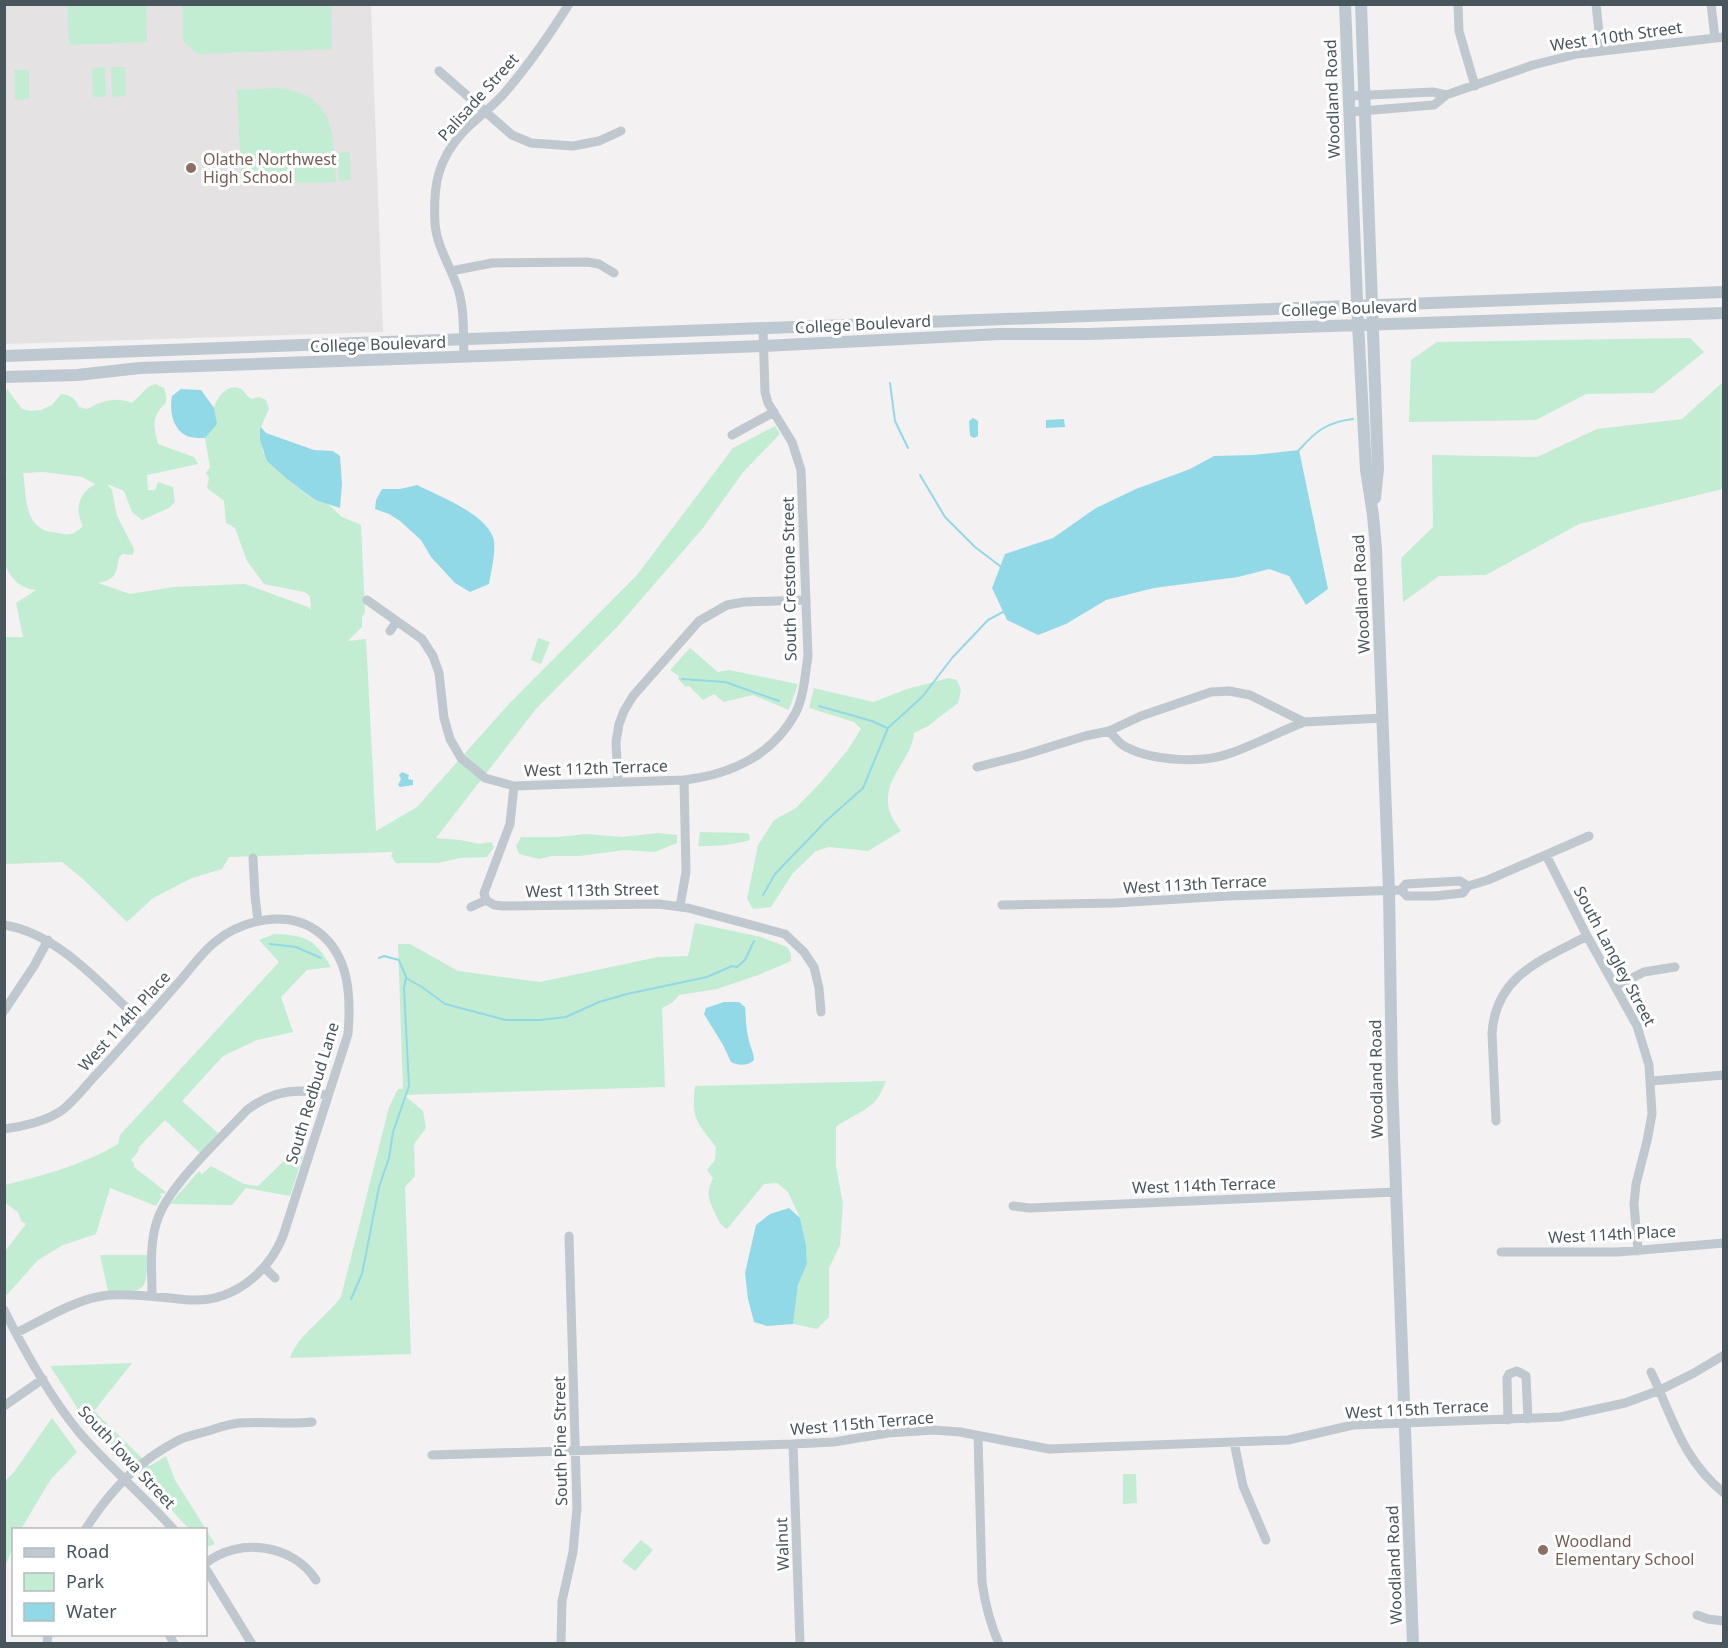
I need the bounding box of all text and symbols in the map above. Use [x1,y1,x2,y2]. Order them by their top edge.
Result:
street label: West 110th Street [1549,16,1684,56]
street label: Woodland Road [1319,39,1345,159]
street label: Palisade Street [433,48,524,146]
place label: Olathe Northwest High School [203,148,337,188]
marker: Olathe Northwest High School [184,161,198,175]
street label: College Boulevard [1281,295,1417,321]
street label: College Boulevard [794,309,932,339]
street label: College Boulevard [310,331,446,357]
street label: South Crestone Street [777,496,801,661]
street label: Woodland Road [1347,534,1375,654]
street label: West 112th Terrace [524,754,668,782]
street label: West 113th Terrace [1123,869,1267,899]
street label: West 113th Street [525,878,659,902]
street label: South Langley Street [1569,882,1661,1030]
street label: West 114th Place [73,966,175,1076]
street label: South Redbud Lane [280,1019,344,1167]
street label: Woodland Road [1364,1019,1388,1139]
street label: West 114th Terrace [1132,1171,1276,1199]
street label: West 114th Place [1548,1220,1676,1248]
street label: South Pine Street [548,1376,572,1506]
street label: West 115th Terrace [1345,1394,1489,1424]
street label: South Iowa Street [73,1401,181,1513]
street label: West 115th Terrace [789,1406,935,1440]
street label: Woodland Road [1381,1505,1407,1625]
street label: Walnut [770,1517,794,1571]
legend [12,1528,207,1636]
place label: Woodland Elementary School [1555,1530,1694,1570]
text: Road [66,1539,109,1563]
marker: Woodland Elementary School [1536,1543,1550,1557]
text: Park [66,1569,104,1593]
text: Water [66,1599,117,1623]

